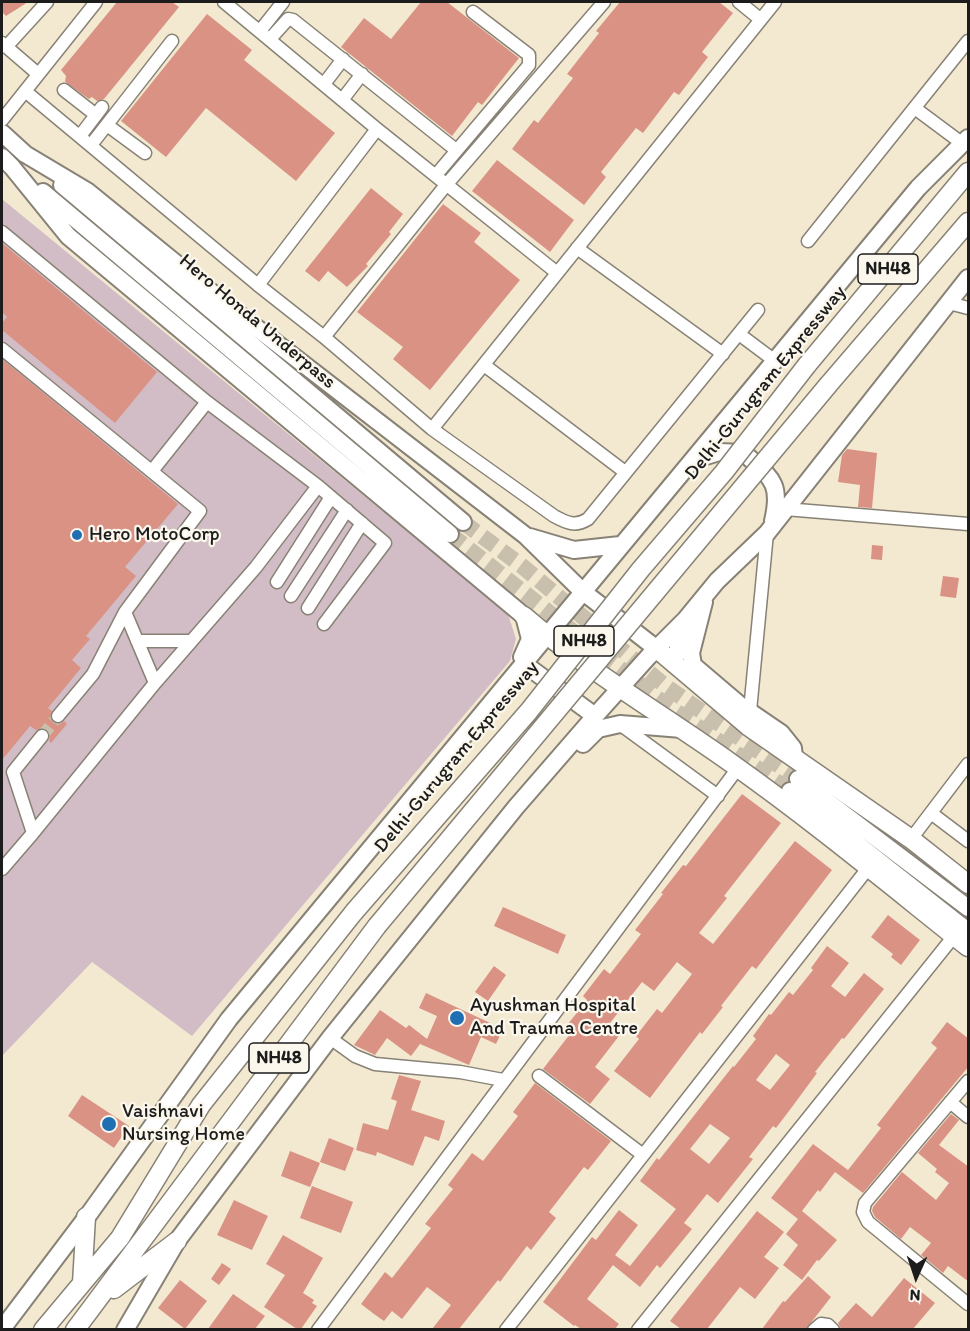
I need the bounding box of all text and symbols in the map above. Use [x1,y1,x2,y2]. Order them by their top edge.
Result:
street label: Hero Honda Underpass [174,249,340,395]
road number: NH48 [858,254,918,284]
street label: Delhi-Gurugram Expressway [680,281,852,485]
place label: Hero MotoCorp [89,523,220,547]
marker: Hero MotoCorp [70,528,84,542]
road number: NH48 [554,626,614,656]
street label: Delhi-Gurugram Expressway [370,656,544,858]
place label: Ayushman Hospital And Trauma Centre [470,994,638,1041]
marker: Ayushman Hospital And Trauma Centre [448,1009,466,1027]
road number: NH48 [249,1043,309,1073]
place label: Vaishnavi Nursing Home [122,1100,245,1147]
marker: Vaishnavi Nursing Home [100,1115,118,1133]
north arrow [886,1247,946,1307]
text: N [909,1286,921,1305]

